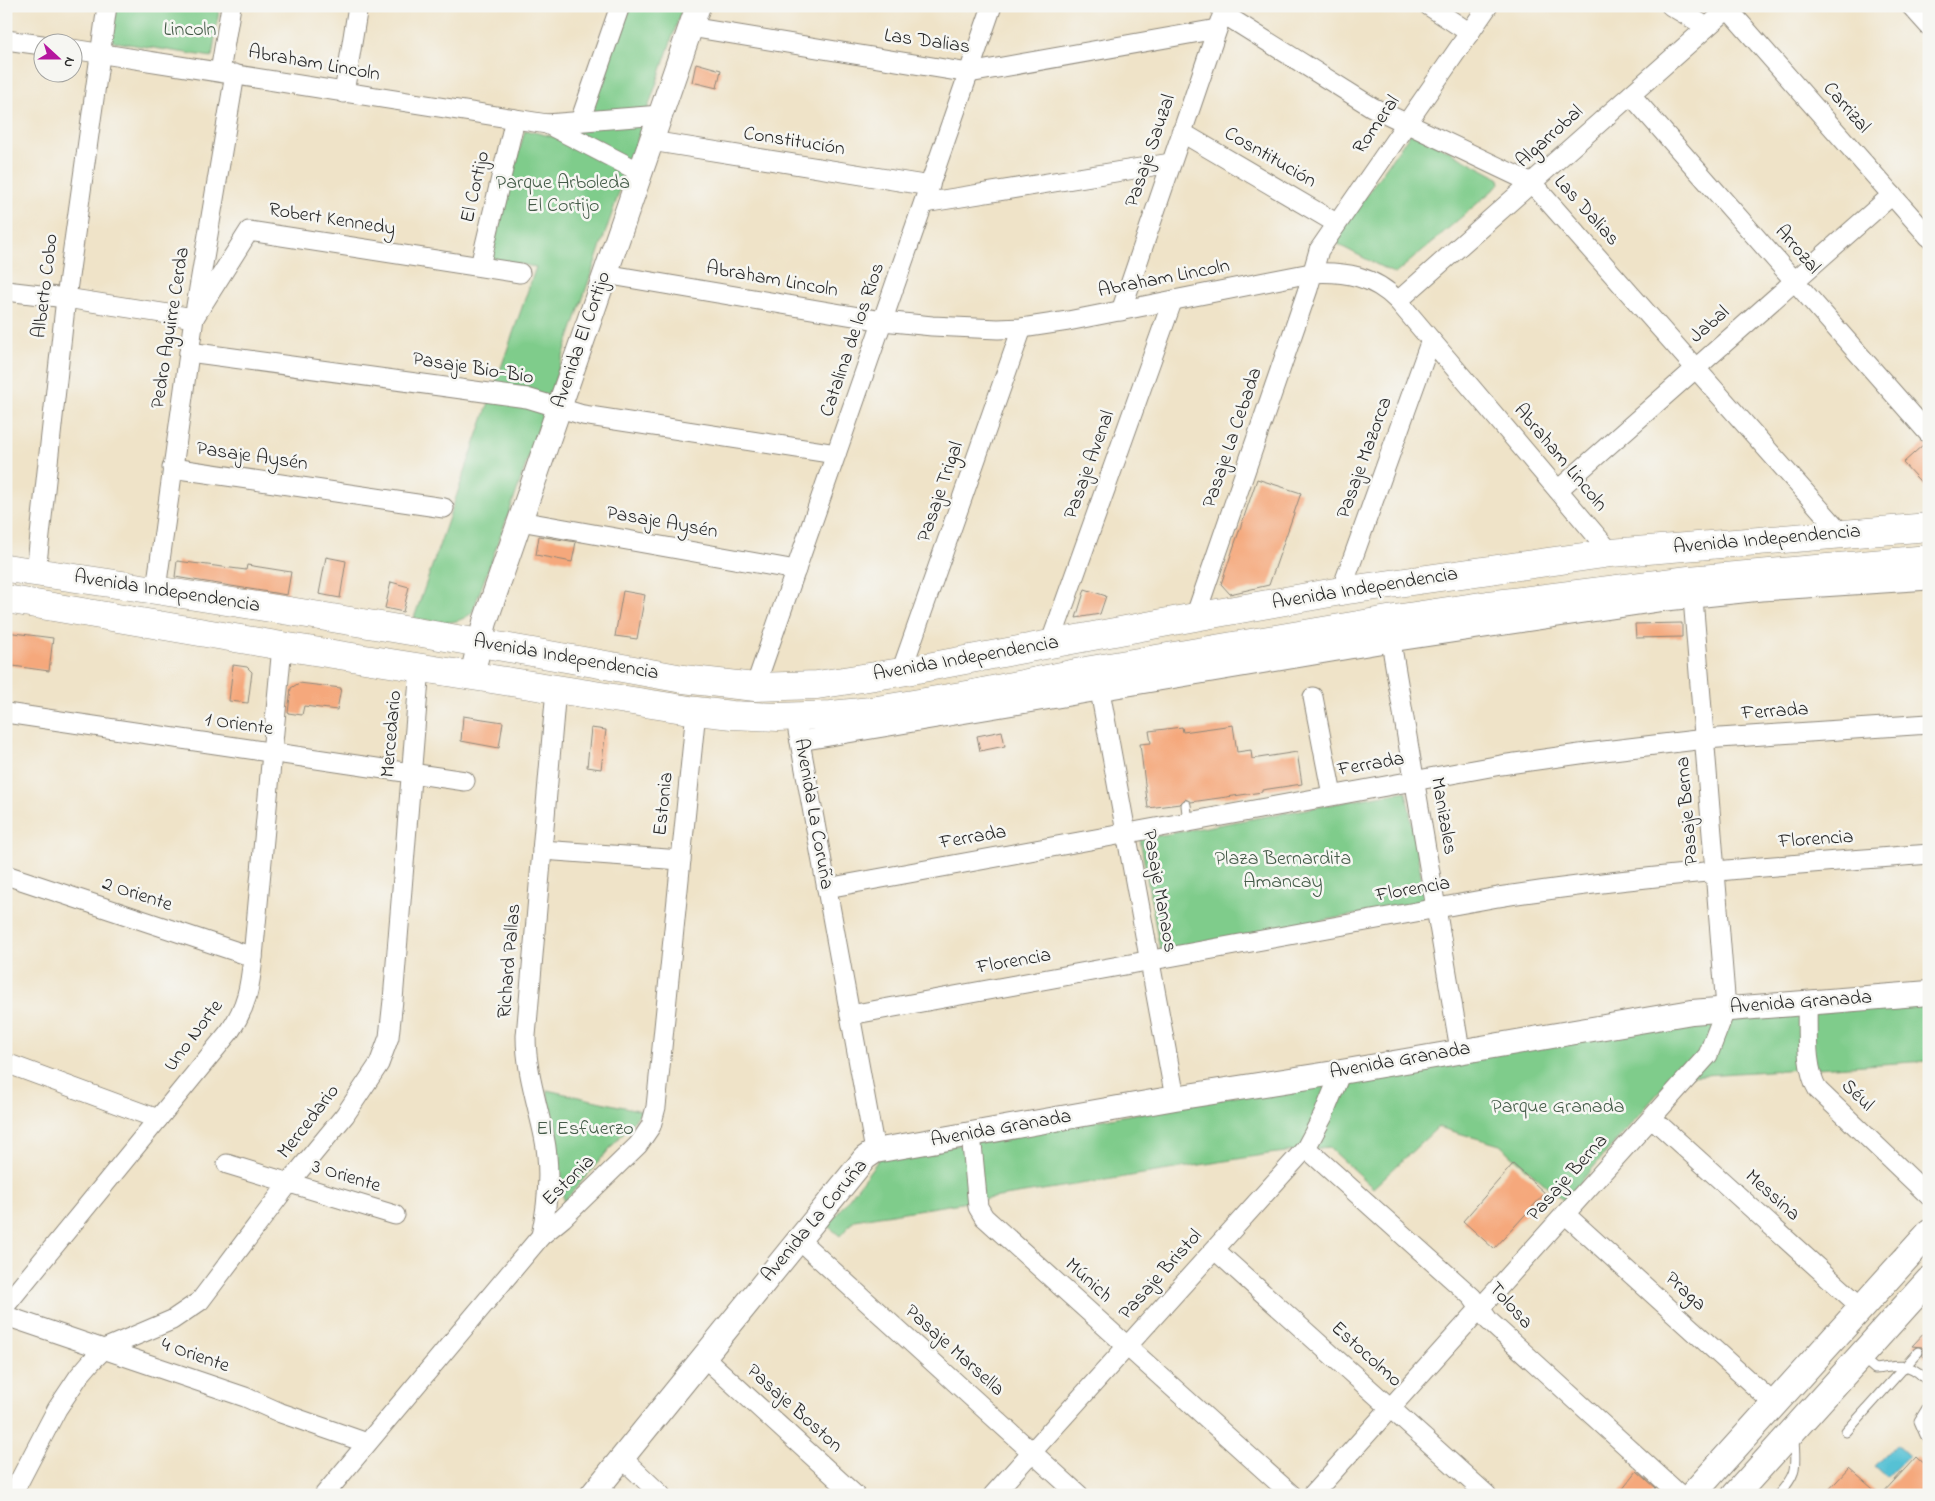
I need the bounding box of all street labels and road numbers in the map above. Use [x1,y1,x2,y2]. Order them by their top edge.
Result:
street label: Las Dalias [882,22,972,62]
street label: Abraham Lincoln [246,38,382,90]
street label: Carrizal [1815,76,1877,140]
street label: Romeral [1346,90,1408,160]
street label: Pasaje Sauzal [1118,91,1184,211]
street label: Algarrobal [1510,99,1591,176]
street label: Constitución [741,120,847,164]
street label: Cosntitución [1218,120,1322,196]
street label: El Cortijo [454,148,498,226]
street label: Las Dalias [1546,169,1626,253]
street label: Robert Kennedy [267,196,397,244]
street label: Arrozal [1767,219,1827,281]
street label: Alberto Cobo [25,232,67,340]
street label: Pedro Aguirre Cerda [144,245,199,411]
street label: Abraham Lincoln [1096,252,1232,306]
street label: Abraham Lincoln [704,254,840,306]
street label: Catalina de los Ríos [813,259,893,421]
street label: Avenida El Cortijo [545,268,619,412]
street label: Jabal [1683,299,1737,351]
street label: Pasaje Bio-Bio [410,345,536,393]
street label: Pasaje La Cebada [1195,364,1271,512]
street label: Pasaje Mazorca [1330,393,1400,523]
street label: Abraham Lincoln [1506,398,1614,519]
street label: Pasaje Avenal [1057,407,1123,523]
street label: Pasaje Aysén [194,435,310,479]
street label: Pasaje Trigal [910,438,973,546]
street label: Pasaje Aysén [604,499,720,547]
street label: Avenida Independencia [1672,517,1862,563]
street label: Avenida Independencia [1270,560,1460,618]
street label: Avenida Independencia [72,563,262,621]
street label: Avenida Independencia [471,627,661,689]
street label: Avenida Independencia [871,628,1061,690]
street label: Mercedario [374,689,410,779]
street label: Ferrada [1739,695,1810,729]
street label: 1 Oriente [203,706,275,744]
street label: Avenida La Coruña [785,736,841,892]
street label: Ferrada [1334,745,1407,785]
street label: Pasaje Berna [1669,755,1707,867]
street label: Estonia [646,771,682,837]
street label: Manizales [1422,775,1464,857]
street label: Ferrada [936,818,1009,858]
street label: Florencia [1777,823,1854,857]
street label: Pasaje Manaos [1134,827,1184,955]
street label: Florencia [1373,869,1452,911]
street label: 2 Oriente [98,870,176,920]
street label: Richard Pallas [491,902,529,1020]
street label: Florencia [974,941,1053,983]
street label: Avenida Granada [1729,984,1873,1022]
street label: Uno Norte [157,994,231,1078]
street label: Avenida Granada [1327,1034,1473,1088]
street label: Séul [1834,1073,1880,1119]
street label: Mercedario [271,1079,347,1165]
street label: Avenida Granada [928,1102,1074,1156]
street label: Pasaje Berna [1521,1128,1615,1228]
street label: Estonia [536,1148,602,1214]
street label: 3 Oriente [308,1153,384,1201]
street label: Avenida La Coruña [755,1153,875,1289]
street label: Messina [1738,1163,1806,1229]
street label: Pasaje Bristol [1112,1223,1210,1327]
street label: Múnich [1058,1252,1118,1310]
street label: Praga [1657,1265,1712,1319]
street label: Tolosa [1481,1276,1539,1336]
street label: Pasaje Marsella [898,1298,1010,1404]
street label: Estocolmo [1324,1315,1408,1395]
street label: 4 Oriente [157,1331,233,1381]
street label: Pasaje Boston [739,1358,849,1460]

